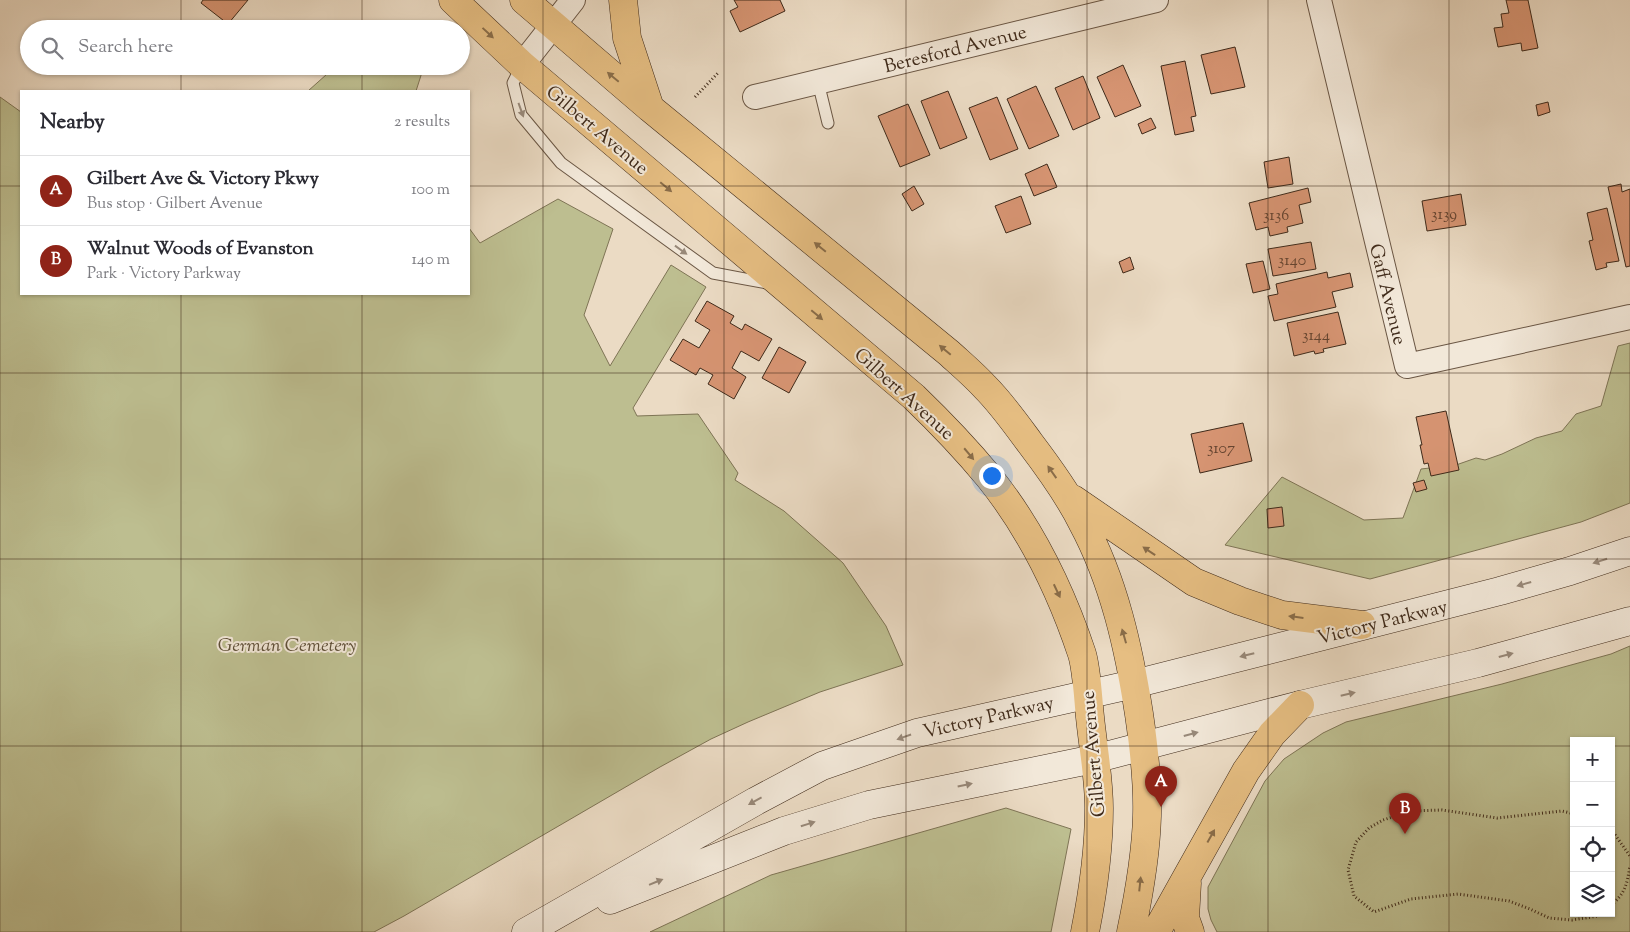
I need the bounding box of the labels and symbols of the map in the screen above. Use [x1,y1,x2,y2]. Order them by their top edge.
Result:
street label: Beresford Avenue [881,20,1030,81]
one-way arrow [481,27,493,39]
one-way arrow [606,71,619,82]
street label: Gilbert Avenue [539,80,654,182]
one-way arrow [517,103,525,118]
one-way arrow [659,182,672,193]
house number: 3139 [1431,204,1457,227]
house number: 3136 [1263,205,1289,228]
street label: Gaff Avenue [1361,241,1412,348]
one-way arrow [814,242,826,253]
one-way arrow [674,245,688,255]
house number: 3140 [1278,250,1306,273]
one-way arrow [810,309,822,321]
house number: 3144 [1302,325,1330,348]
street label: Gilbert Avenue [847,342,960,447]
one-way arrow [940,344,952,356]
house number: 3107 [1207,438,1235,461]
one-way arrow [964,448,975,461]
your location [979,463,1005,489]
one-way arrow [1047,465,1057,479]
one-way arrow [1143,546,1156,556]
one-way arrow [1593,557,1608,565]
one-way arrow [1516,580,1531,588]
one-way arrow [1053,584,1061,598]
street label: Victory Parkway [1314,594,1451,653]
one-way arrow [1288,613,1304,621]
one-way arrow [1119,628,1127,643]
park label: German Cemetery [218,633,356,660]
one-way arrow [1239,651,1254,659]
one-way arrow [1498,651,1513,659]
street label: Gilbert Avenue [1076,689,1113,818]
street label: Victory Parkway [920,690,1057,747]
one-way arrow [1340,690,1355,698]
one-way arrow [1183,730,1198,738]
one-way arrow [896,733,911,741]
pin: A [1145,766,1177,807]
one-way arrow [958,781,973,789]
pin: B [1389,793,1421,834]
one-way arrow [748,797,762,805]
one-way arrow [800,819,815,827]
one-way arrow [1206,829,1215,843]
one-way arrow [1136,876,1144,892]
one-way arrow [649,877,663,885]

